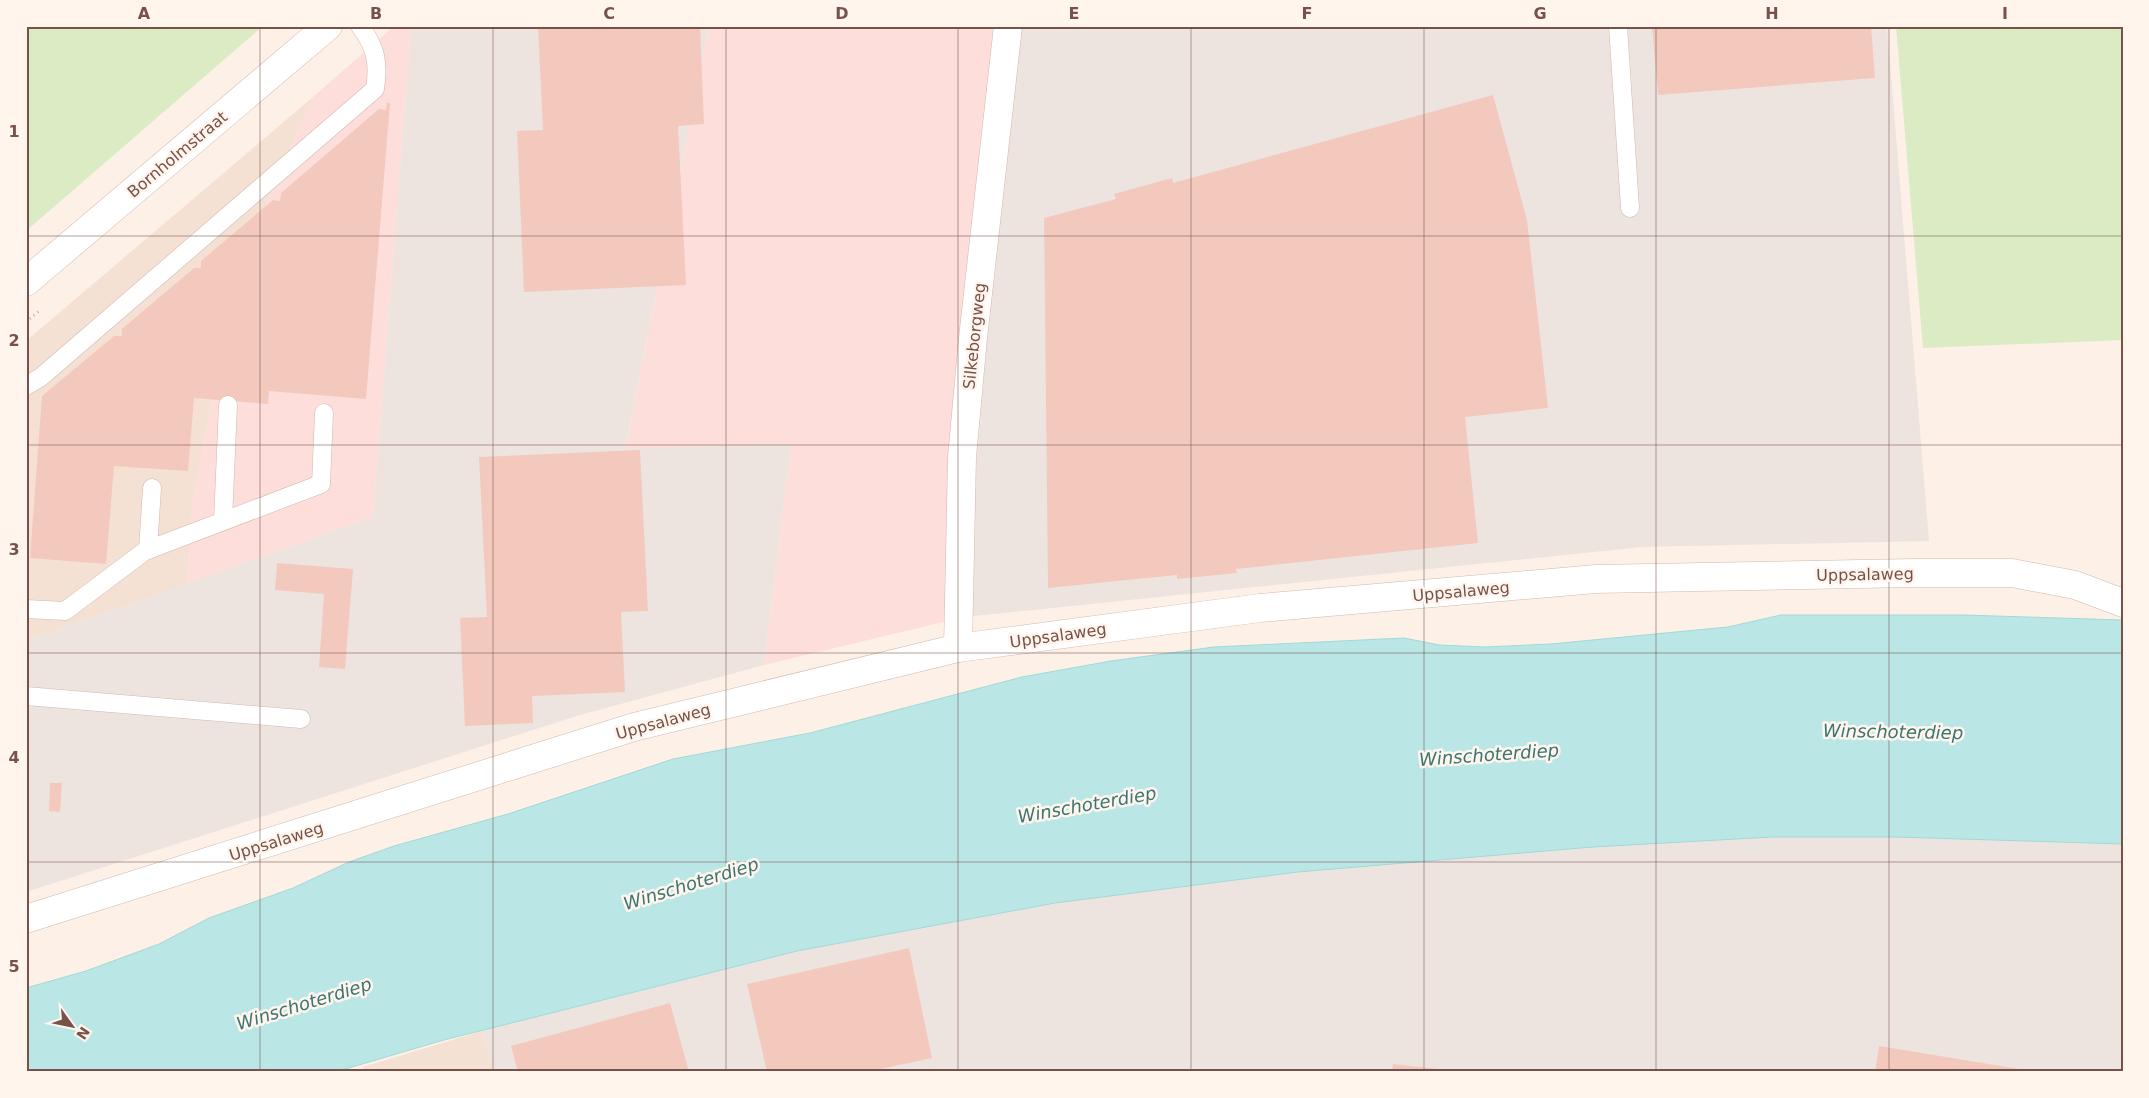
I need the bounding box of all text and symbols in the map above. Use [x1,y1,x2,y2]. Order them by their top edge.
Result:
text: A [138,4,151,23]
text: B [370,4,382,23]
text: C [603,4,615,23]
text: D [835,4,849,23]
text: E [1069,4,1079,23]
text: F [1302,4,1312,23]
text: G [1533,4,1547,23]
text: H [1765,4,1779,23]
text: I [2002,4,2008,23]
street label: Bornholmstraat [124,107,231,202]
text: 1 [8,122,20,141]
street label: Silkeborgweg [959,282,990,390]
text: 2 [8,331,20,350]
text: 3 [8,540,20,559]
street label: Uppsalaweg [1816,564,1914,585]
street label: Uppsalaweg [1412,578,1510,605]
street label: Uppsalaweg [1008,619,1108,652]
street label: Uppsalaweg [614,700,713,743]
water label: Winschoterdiep [1823,720,1963,743]
water label: Winschoterdiep [1418,739,1560,770]
text: 4 [8,748,20,767]
water label: Winschoterdiep [1016,782,1158,827]
street label: Uppsalaweg [227,818,326,865]
water label: Winschoterdiep [621,853,761,914]
text: 5 [8,957,20,976]
water label: Winschoterdiep [234,973,374,1034]
north arrow [48,1000,98,1050]
text: N [73,1024,93,1042]

